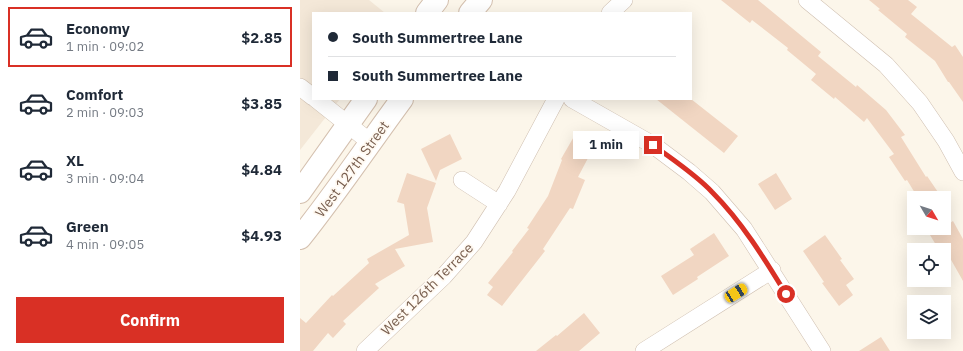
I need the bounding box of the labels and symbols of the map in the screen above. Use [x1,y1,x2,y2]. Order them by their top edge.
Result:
street label: West 127th Street [311,117,393,221]
callout: 1 min [573,131,639,159]
route end [644,136,662,154]
north arrow [907,191,951,235]
street label: West 126th Terrace [377,239,477,339]
car [723,282,749,304]
route start [777,285,795,303]

